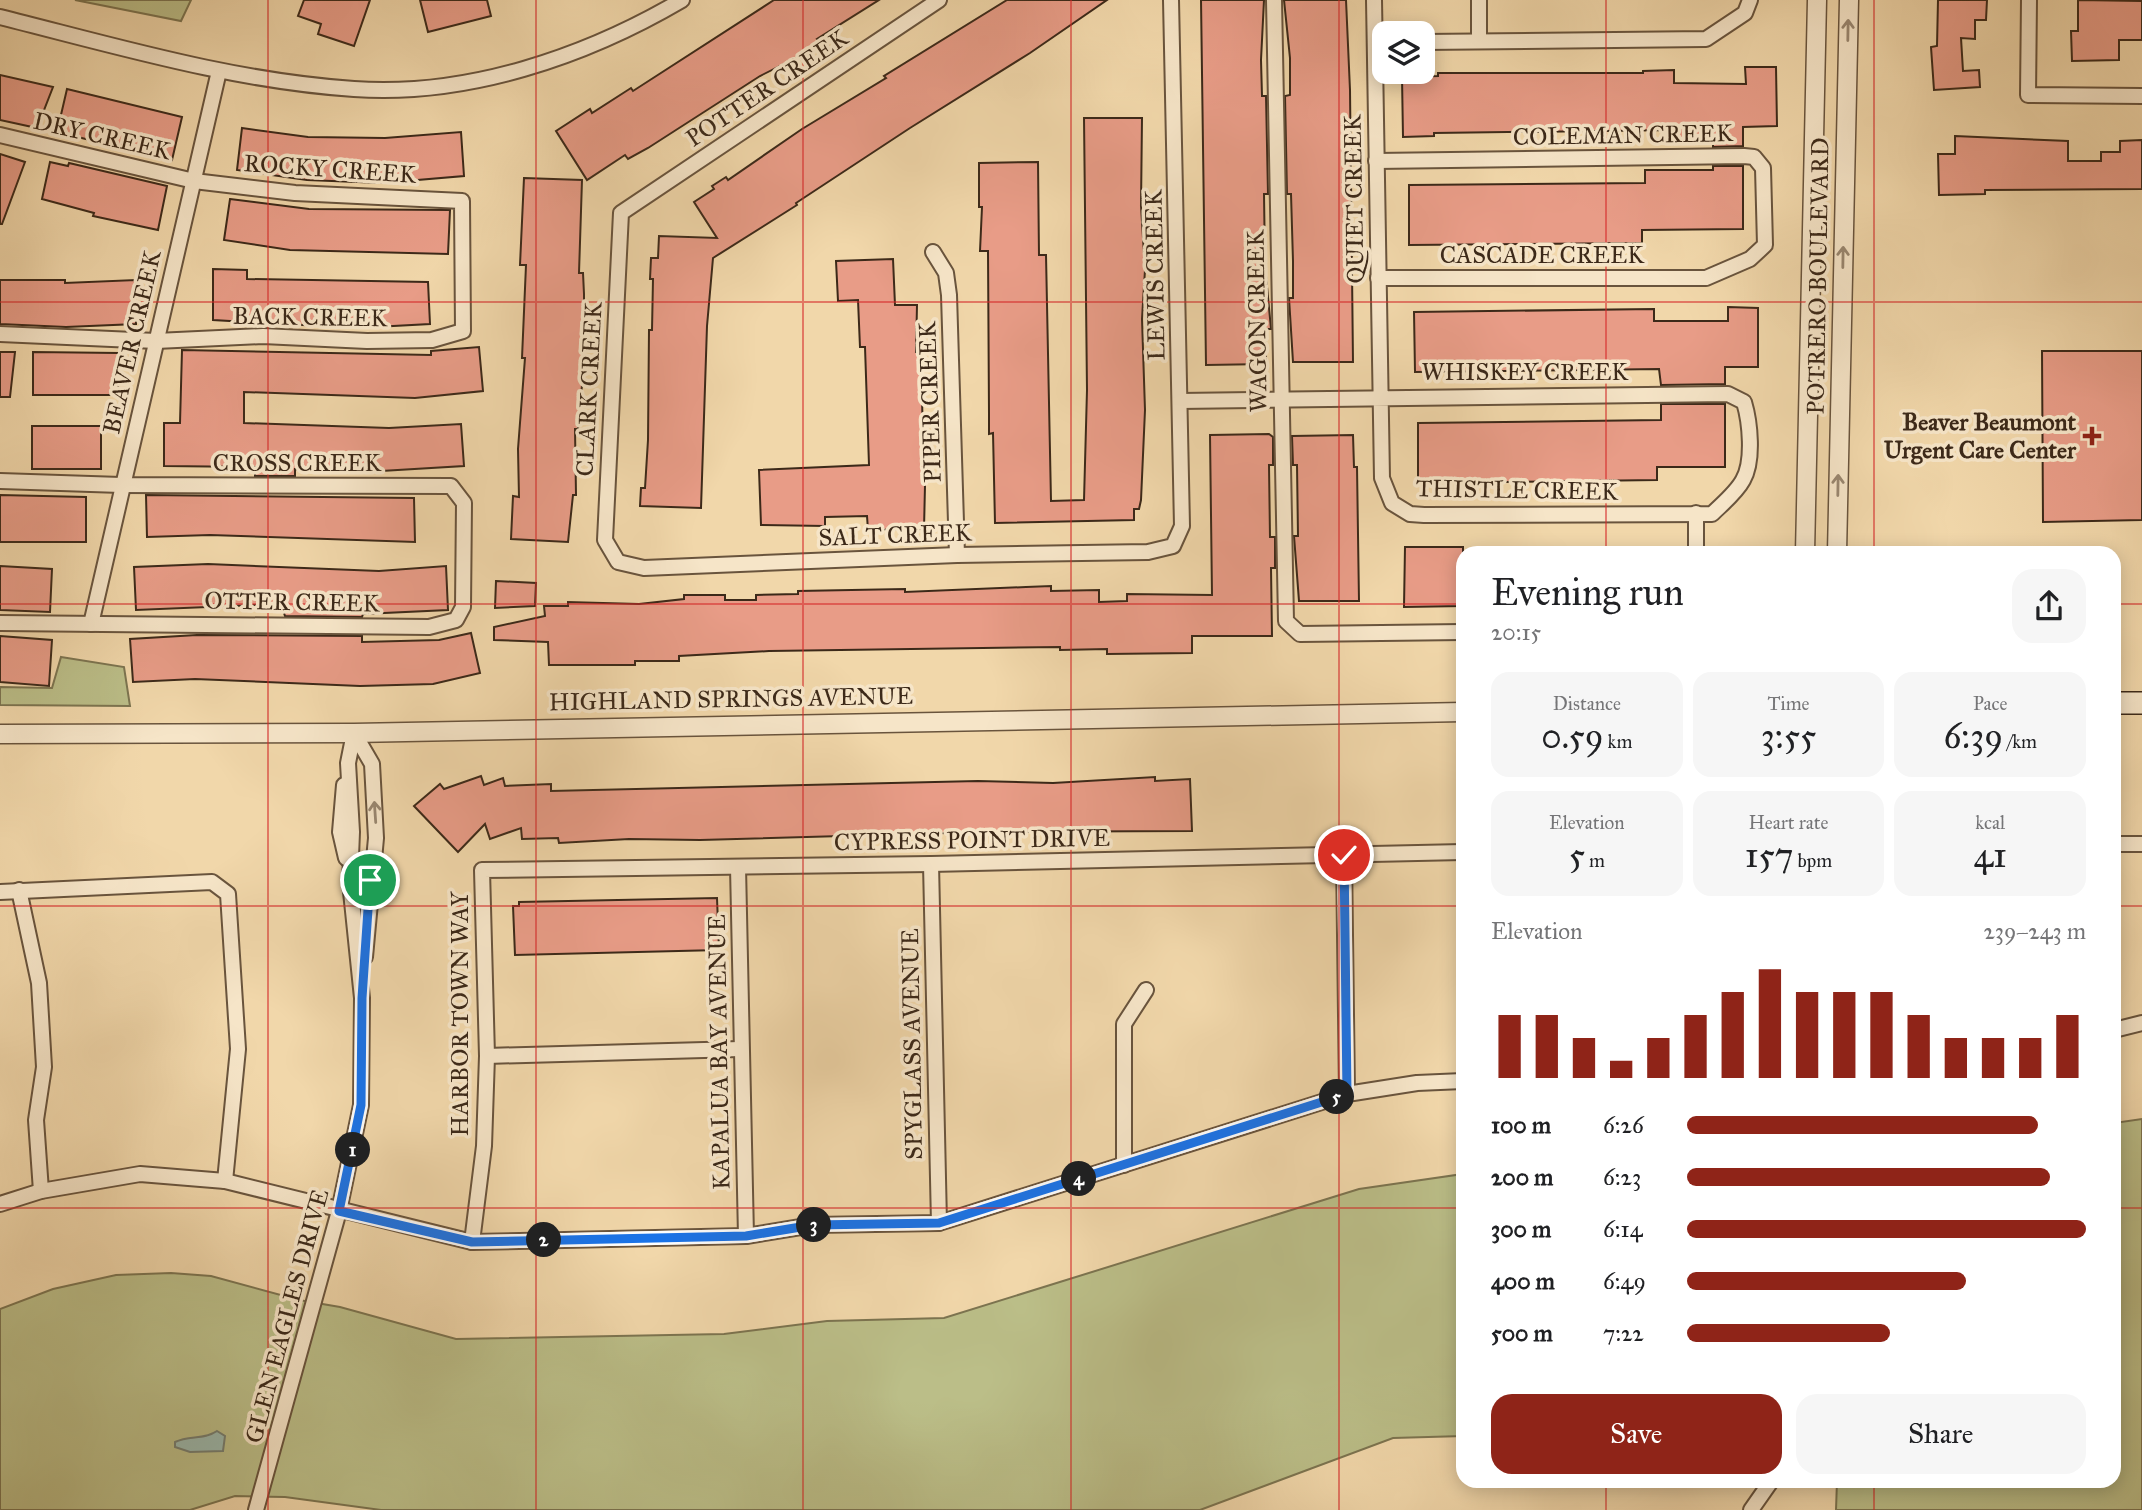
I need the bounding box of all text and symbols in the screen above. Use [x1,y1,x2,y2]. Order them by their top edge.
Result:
one-way arrow [1841,19,1855,42]
map controls [1372,21,1435,84]
button: layers [1372,21,1435,84]
street label: POTTER CREEK [680,22,855,153]
street label: DRY CREEK [30,106,175,167]
street label: QUIET CREEK [1338,113,1370,284]
street label: COLEMAN CREEK [1513,118,1734,152]
street label: POTRERO BOULEVARD [1801,137,1835,415]
street label: ROCKY CREEK [243,148,418,190]
street label: LEWIS CREEK [1138,188,1171,361]
street label: WAGON CREEK [1240,228,1274,413]
street label: CASCADE CREEK [1440,240,1645,270]
street label: BEAVER CREEK [96,246,168,437]
one-way arrow [1836,246,1850,269]
street label: CLARK CREEK [569,300,609,477]
street label: BACK CREEK [232,301,389,333]
street label: PIPER CREEK [912,320,948,483]
street label: WHISKEY CREEK [1422,357,1629,387]
place label: Beaver Beaumont Urgent Care Center [1884,407,2077,465]
marker: Beaver Beaumont Urgent Care Center [2082,426,2102,446]
street label: CROSS CREEK [213,448,382,478]
street label: THISTLE CREEK [1415,473,1619,507]
one-way arrow [1832,474,1845,497]
street label: SALT CREEK [818,517,973,553]
text: Evening run [1491,569,1684,615]
button: share [2012,569,2086,643]
street label: OTTER CREEK [204,585,381,619]
text: 20:15 [1491,618,1541,646]
street label: HIGHLAND SPRINGS AVENUE [549,681,913,717]
text: Distance [1553,692,1621,715]
text: Time [1767,692,1810,715]
text: Pace [1973,692,2007,715]
text: 0.59 [1541,715,1604,758]
text: 3:55 [1761,715,1816,758]
text: 6:39 [1943,715,2003,758]
text: km [1604,730,1632,753]
text: /km [2003,730,2037,753]
one-way arrow [368,802,381,824]
text: Elevation [1549,811,1625,834]
text: Heart rate [1749,811,1828,834]
text: kcal [1975,811,2005,834]
street label: CYPRESS POINT DRIVE [834,823,1110,857]
pin [1314,825,1374,885]
text: 5 [1569,834,1585,877]
text: 157 [1745,834,1793,877]
text: 41 [1974,834,2007,877]
icon: check [1325,836,1363,874]
text: m [1585,849,1605,872]
text: bpm [1793,849,1832,872]
pin [340,850,400,910]
icon: arrive [351,861,389,899]
street label: HARBOR TOWN WAY [445,891,475,1137]
street label: KAPALUA BAY AVENUE [702,914,736,1190]
text: Elevation [1491,917,1582,945]
text: 239–243 m [1983,917,2086,945]
street label: SPYGLASS AVENUE [895,928,929,1160]
pin: 5 [1320,1080,1354,1114]
text: 5 [1332,1085,1341,1108]
text: 100 m [1491,1111,1551,1139]
text: 6:26 [1603,1111,1644,1139]
pin: 1 [336,1132,370,1168]
text: 1 [349,1138,356,1161]
pin: 4 [1062,1162,1096,1196]
text: 200 m [1491,1163,1553,1191]
text: 6:23 [1603,1163,1641,1191]
text: 4 [1073,1167,1084,1190]
street label: GLEN EAGLES DRIVE [239,1186,335,1446]
pin: 3 [796,1208,832,1242]
text: 3 [810,1213,817,1236]
text: 300 m [1491,1215,1551,1243]
text: 6:14 [1603,1215,1643,1243]
pin: 2 [526,1222,562,1258]
text: 2 [539,1228,548,1251]
text: 400 m [1491,1267,1555,1295]
text: 6:49 [1603,1267,1646,1295]
text: 500 m [1491,1319,1553,1347]
text: 7:22 [1603,1319,1644,1347]
button: Save [1491,1394,1782,1474]
button: Share [1796,1394,2086,1474]

